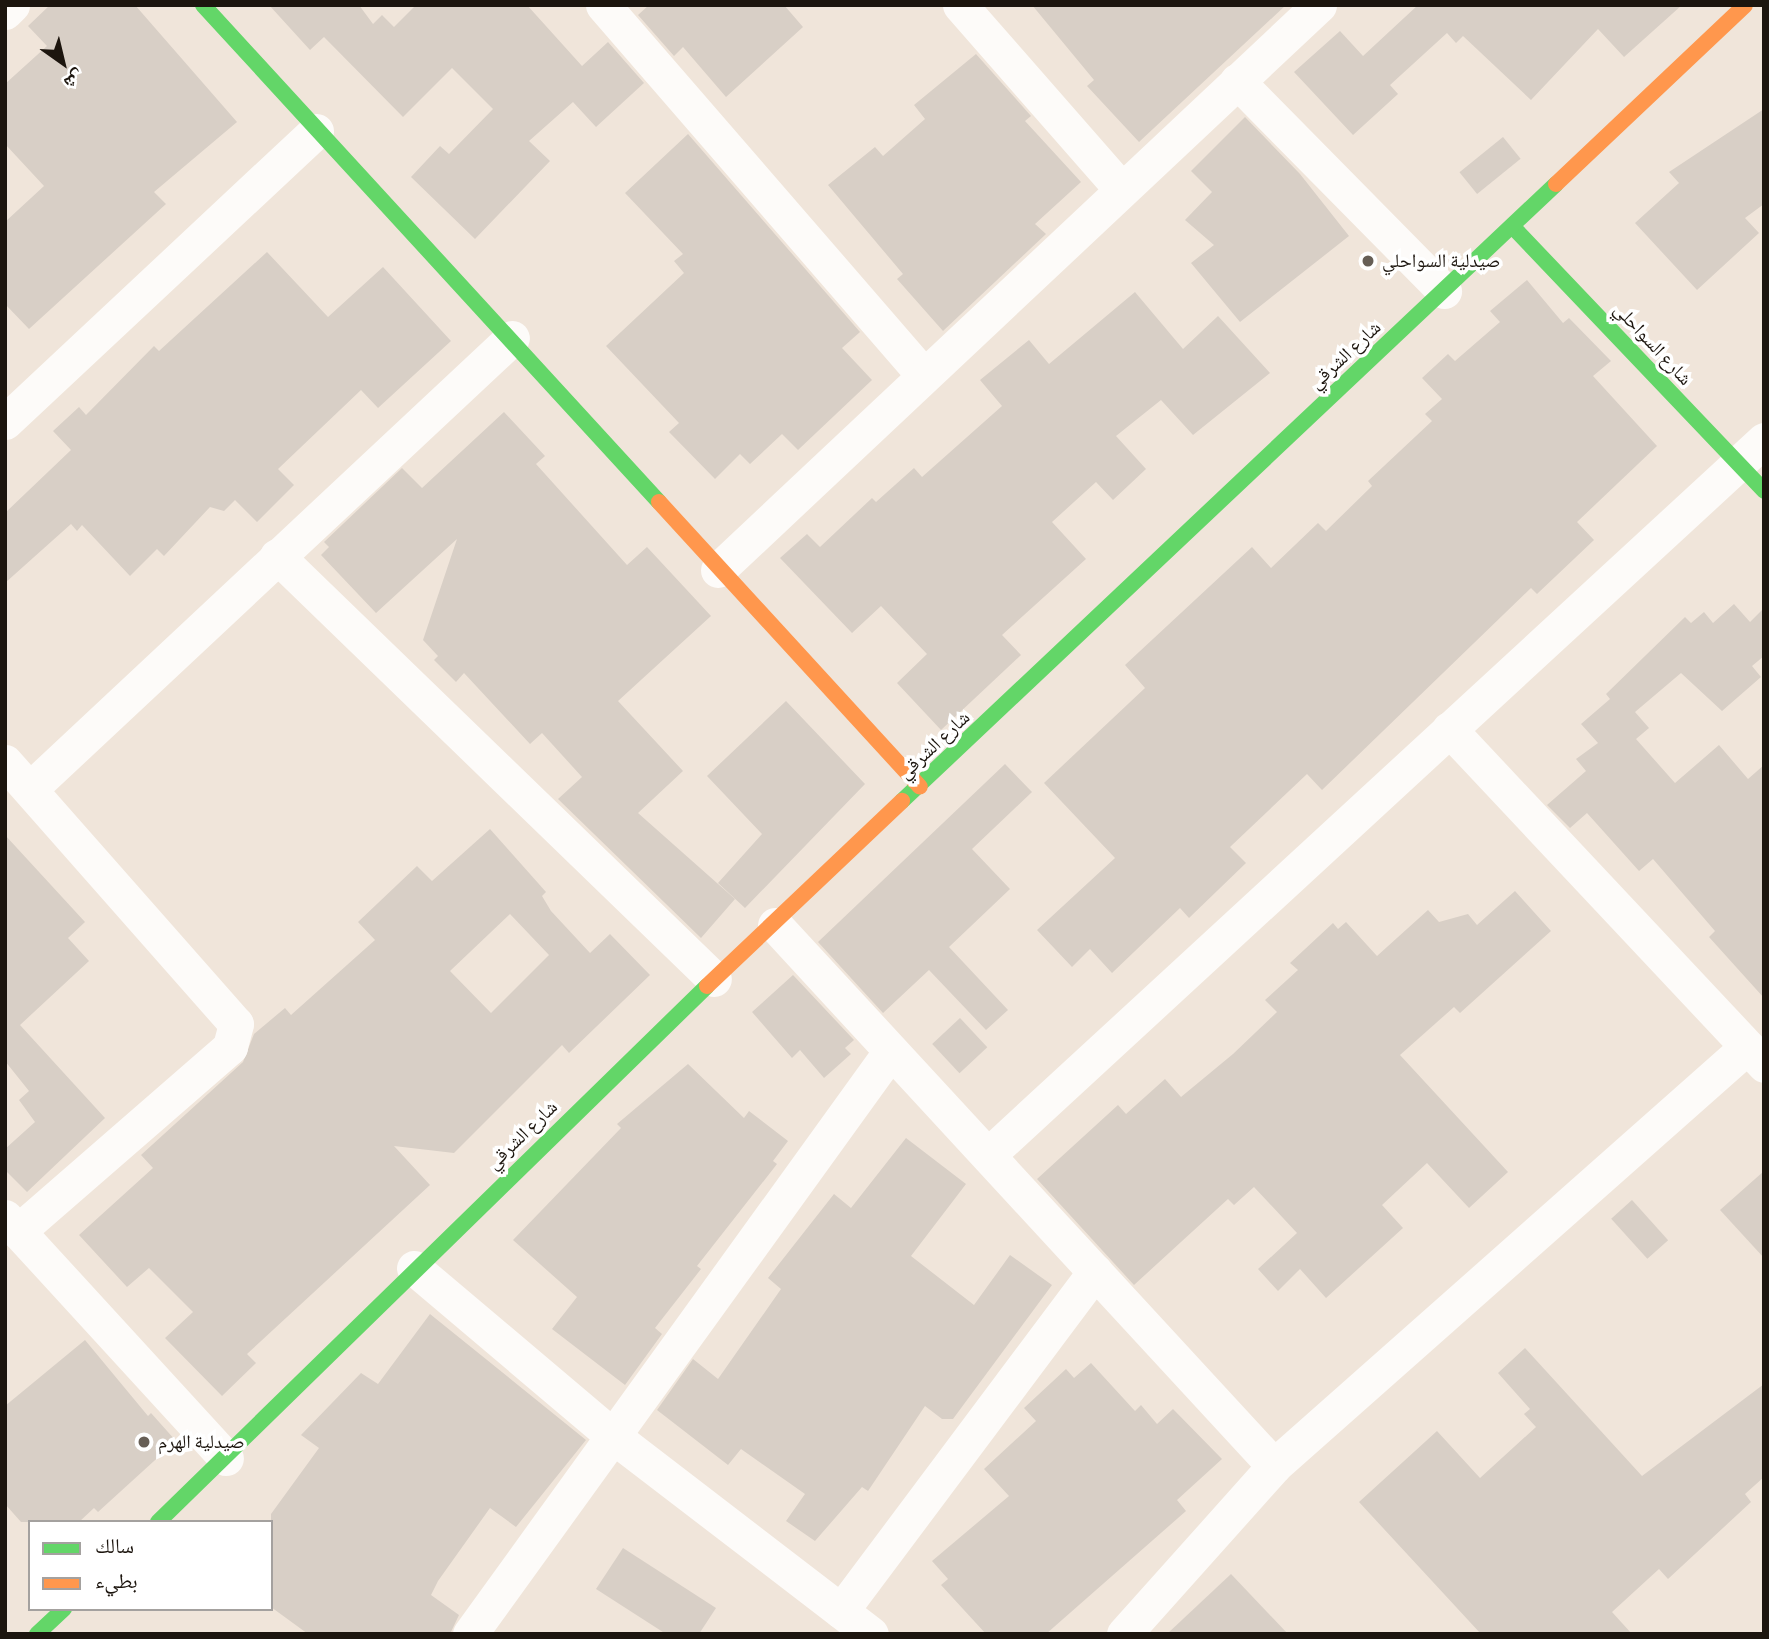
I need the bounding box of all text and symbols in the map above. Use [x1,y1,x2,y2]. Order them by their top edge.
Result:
north arrow [28,28,98,98]
text: ش [59,64,90,97]
place label: صيدلية السواحلي [1382,250,1500,272]
marker: صيدلية السواحلي [1360,253,1376,269]
street label: شارع السواحلي [1609,298,1697,390]
street label: شارع الشرقي [1304,316,1386,394]
street label: شارع الشرقي [893,706,975,784]
street label: شارع الشرقي [482,1096,562,1174]
place label: صيدلية الهرم [158,1431,245,1453]
marker: صيدلية الهرم [136,1434,152,1450]
legend [28,1520,273,1611]
text: سالك [95,1531,134,1559]
text: بطيء [95,1566,138,1594]

